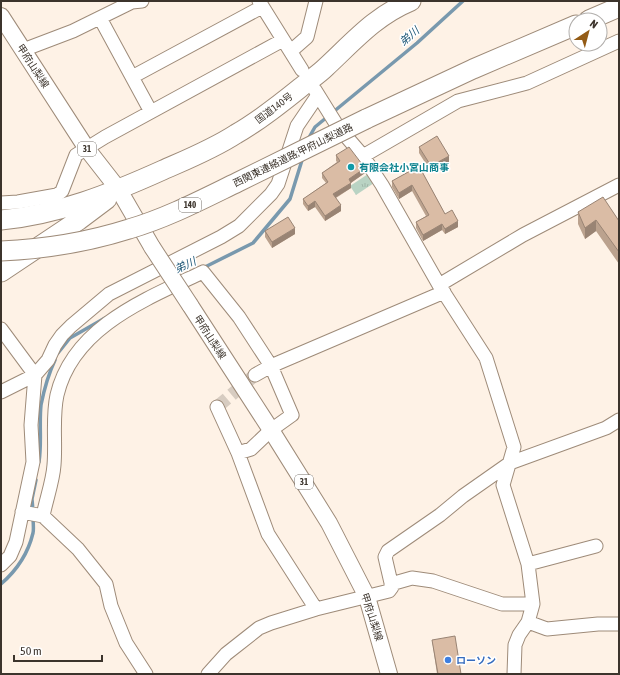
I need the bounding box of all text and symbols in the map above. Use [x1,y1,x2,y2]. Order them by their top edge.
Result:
north arrow [568,12,608,52]
text: N [588,17,600,31]
water label: 弟川 [397,24,422,48]
street label: 甲府山梨線 [15,42,51,90]
street label: 国道140号 [253,90,295,126]
street label: 西関東連絡道路;甲府山梨道路 [231,121,355,189]
road number: 31 [78,142,96,156]
marker: 有限会社小宮山商事 [346,162,356,172]
place label: 有限会社小宮山商事 [359,162,449,173]
road number: 140 [179,198,201,212]
water label: 弟川 [172,254,198,275]
street label: 甲府山梨線 [192,313,228,361]
road number: 31 [295,475,313,489]
street label: 甲府山梨線 [359,592,385,642]
scale bar [14,637,102,663]
text: 50 m [20,644,42,658]
marker: ローソン [443,655,453,665]
place label: ローソン [456,655,496,666]

